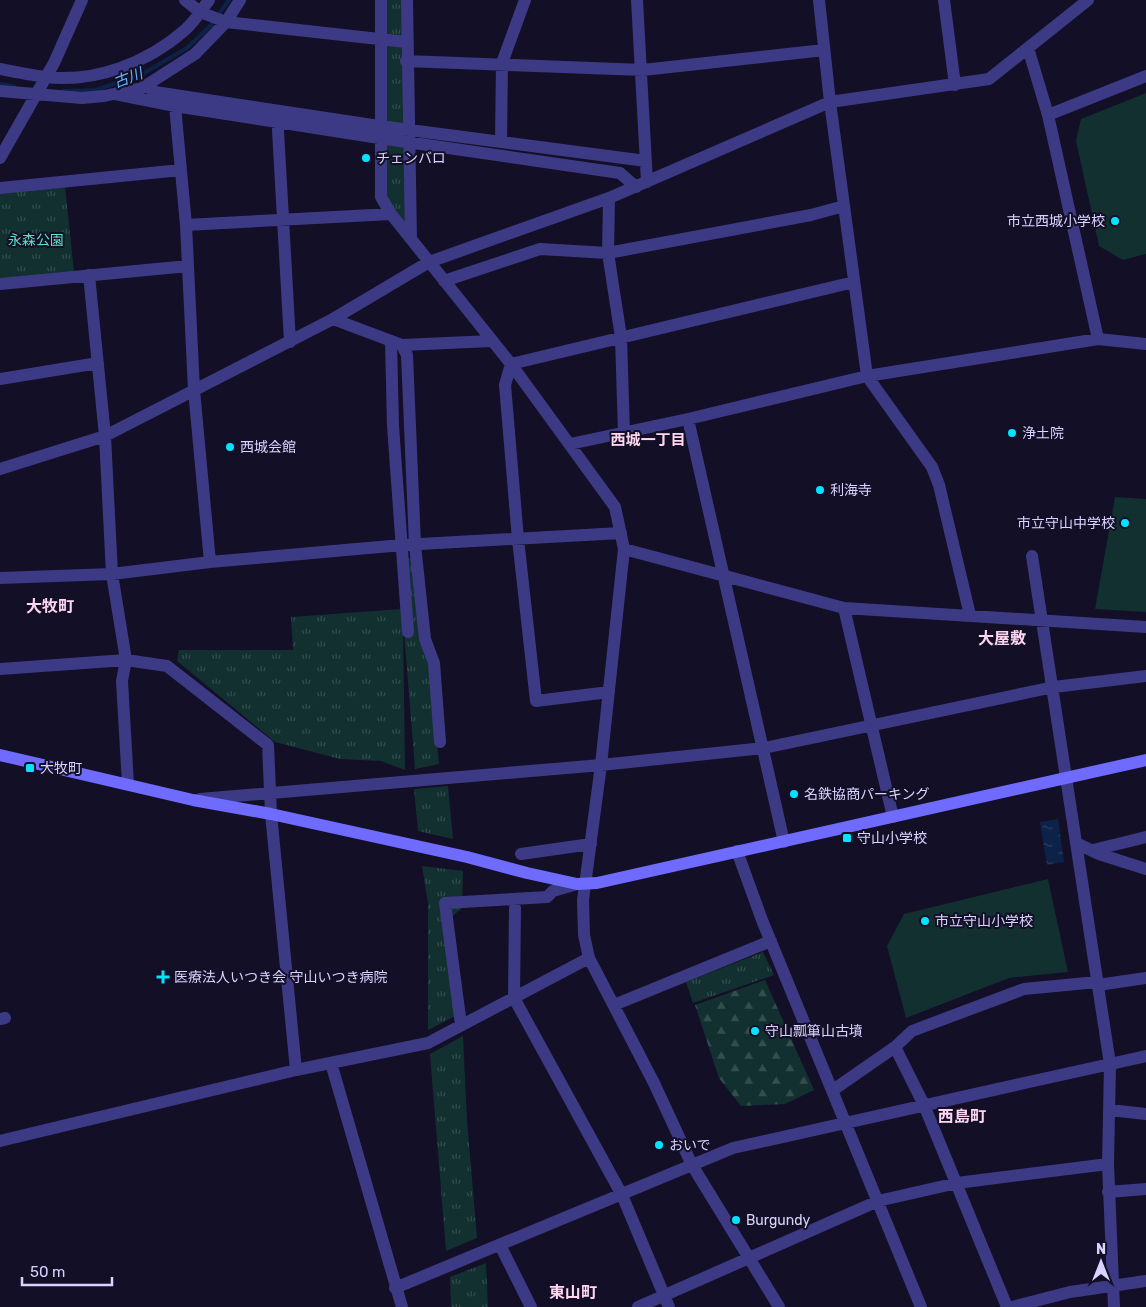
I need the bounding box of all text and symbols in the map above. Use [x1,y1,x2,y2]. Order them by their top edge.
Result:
water label: 古川 [111,64,147,92]
place label: チェンバロ [376,150,446,167]
marker: チェンバロ [360,152,372,164]
place label: 市立西城小学校 [1007,213,1105,230]
marker: 市立西城小学校 [1109,215,1121,227]
park label: 永森公園 [8,232,64,249]
place label: 浄土院 [1022,425,1064,442]
marker: 浄土院 [1006,427,1018,439]
district label: 西城一丁目 [610,431,686,449]
place label: 西城会館 [240,439,296,456]
marker: 西城会館 [224,441,236,453]
place label: 利海寺 [830,482,872,499]
marker: 利海寺 [814,484,826,496]
place label: 市立守山中学校 [1017,515,1115,532]
marker: 市立守山中学校 [1119,517,1131,529]
district label: 大牧町 [26,597,74,616]
district label: 大屋敷 [978,629,1026,648]
place label: 大牧町 [40,760,82,777]
marker: 大牧町 [24,762,36,774]
place label: 名鉄協商パーキング [804,786,930,803]
marker: 名鉄協商パーキング [788,788,800,800]
place label: 守山小学校 [857,830,927,847]
marker: 守山小学校 [841,832,853,844]
place label: 市立守山小学校 [935,913,1033,930]
marker: 市立守山小学校 [919,915,931,927]
place label: 医療法人いつき会 守山いつき病院 [174,969,387,986]
marker: 医療法人いつき会 守山いつき病院 [156,970,170,984]
place label: 守山瓢箪山古墳 [765,1023,863,1040]
marker: 守山瓢箪山古墳 [749,1025,761,1037]
district label: 西島町 [938,1107,986,1126]
place label: おいで [669,1137,711,1154]
marker: おいで [653,1139,665,1151]
place label: Burgundy [746,1212,811,1229]
marker: Burgundy [730,1214,742,1226]
north arrow [1076,1237,1126,1287]
text: N [1096,1241,1106,1258]
scale bar [22,1254,112,1286]
text: 50 m [30,1263,65,1281]
district label: 東山町 [549,1283,597,1302]

